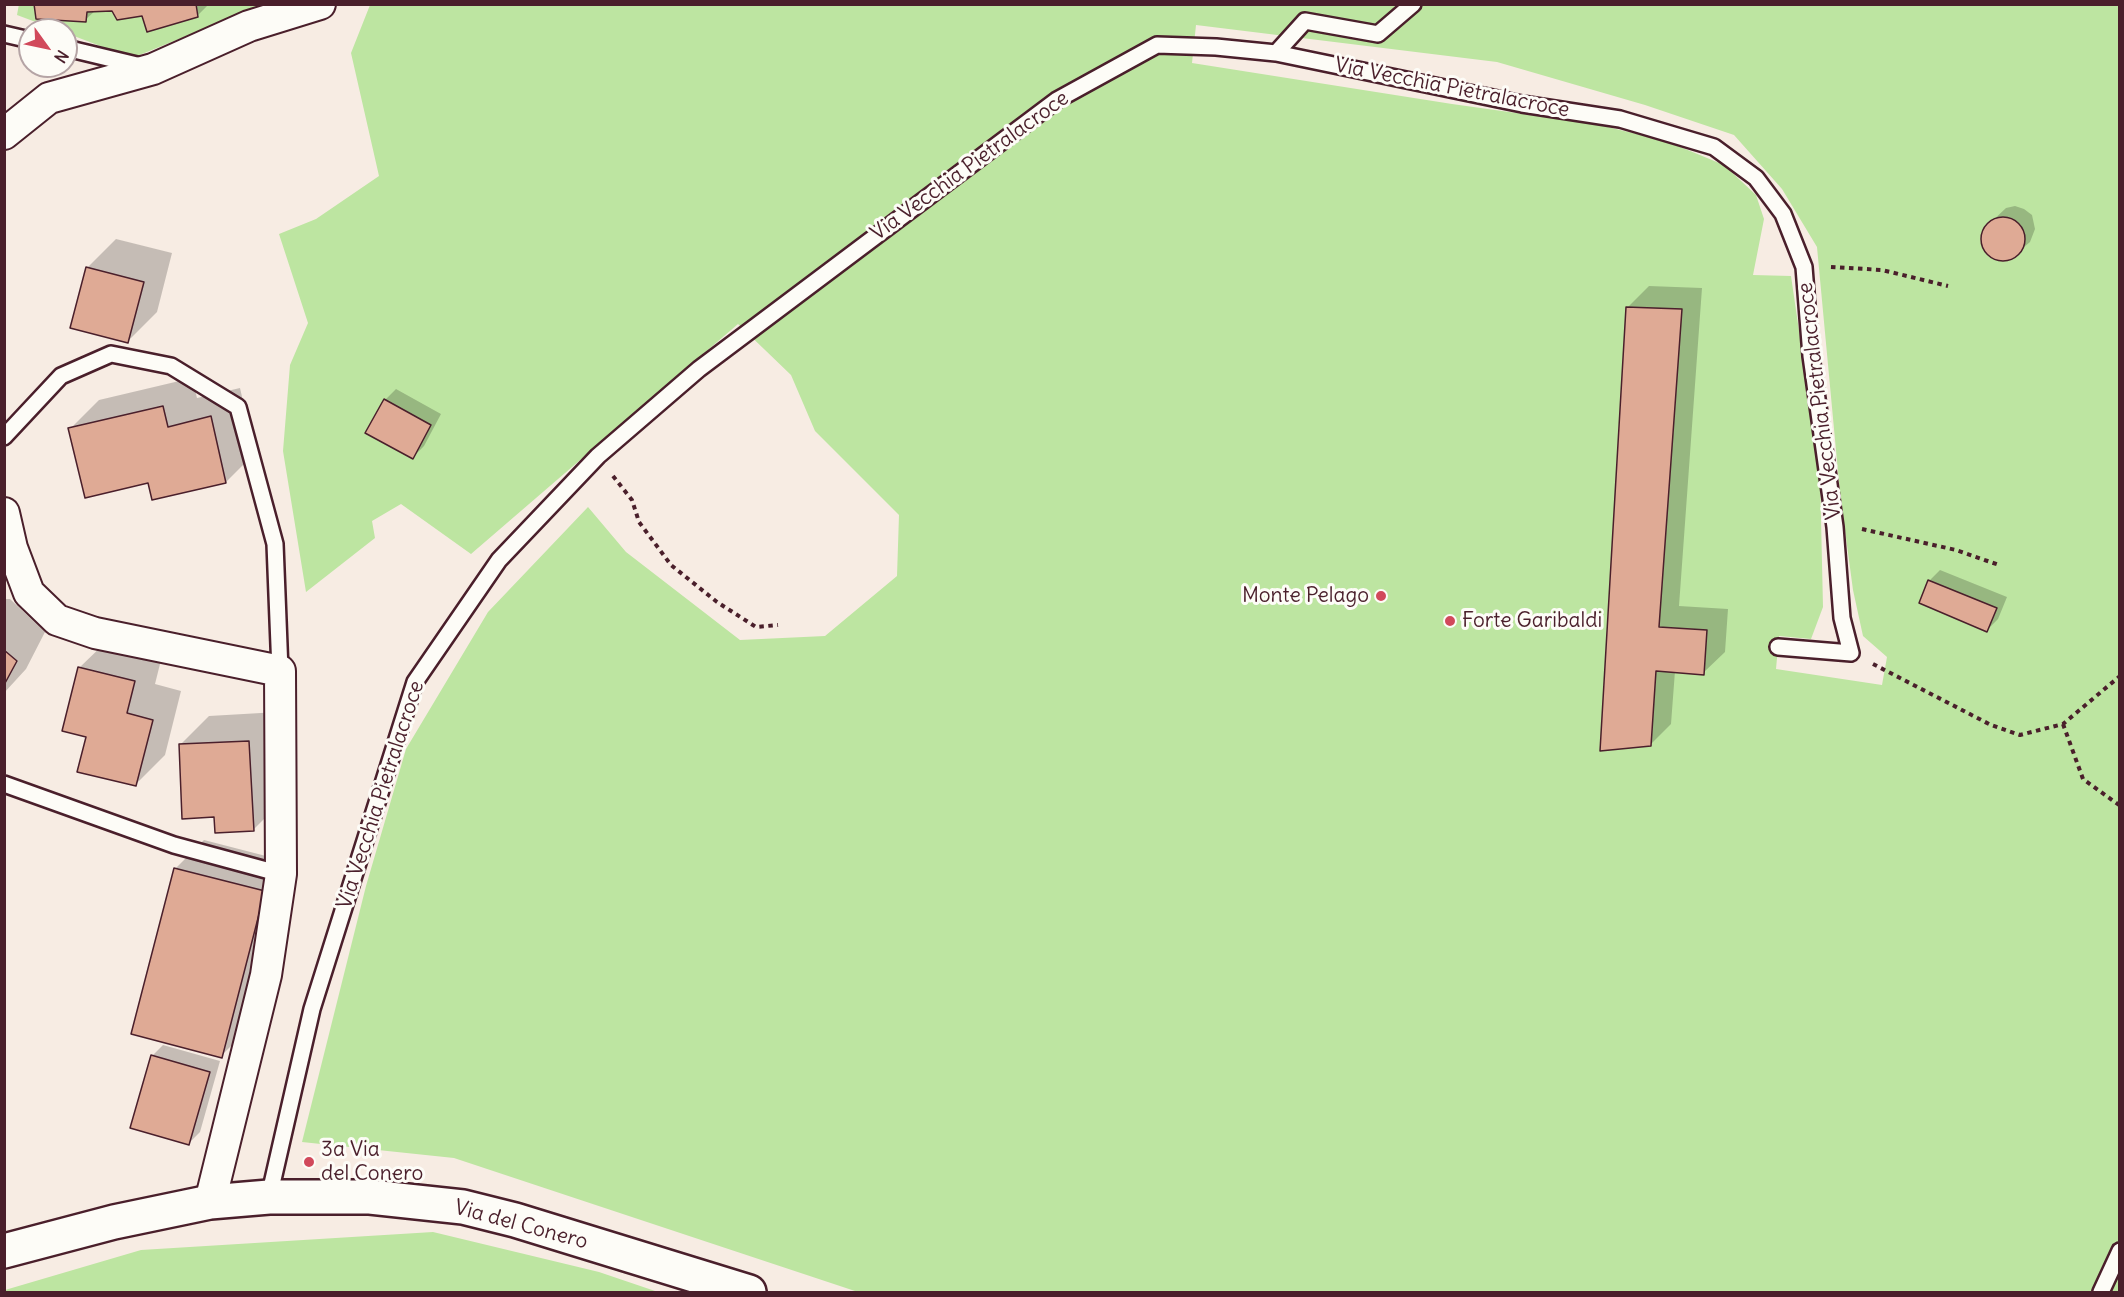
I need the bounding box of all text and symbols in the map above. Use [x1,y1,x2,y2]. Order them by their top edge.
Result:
north arrow [18,18,78,78]
text: N [50,47,73,67]
street label: Via Vecchia Pietralacroce [1332,53,1572,123]
street label: Via Vecchia Pietralacroce [866,86,1074,246]
street label: Via Vecchia Pietralacroce [1793,281,1847,521]
place label: Monte Pelago [1242,583,1369,609]
marker: Monte Pelago [1374,589,1388,603]
place label: Forte Garibaldi [1462,608,1602,634]
marker: Forte Garibaldi [1443,614,1457,628]
street label: Via Vecchia Pietralacroce [332,678,430,912]
place label: 3a Via del Conero [321,1137,423,1187]
marker: 3a Via del Conero [302,1155,316,1169]
street label: Via del Conero [452,1195,590,1255]

